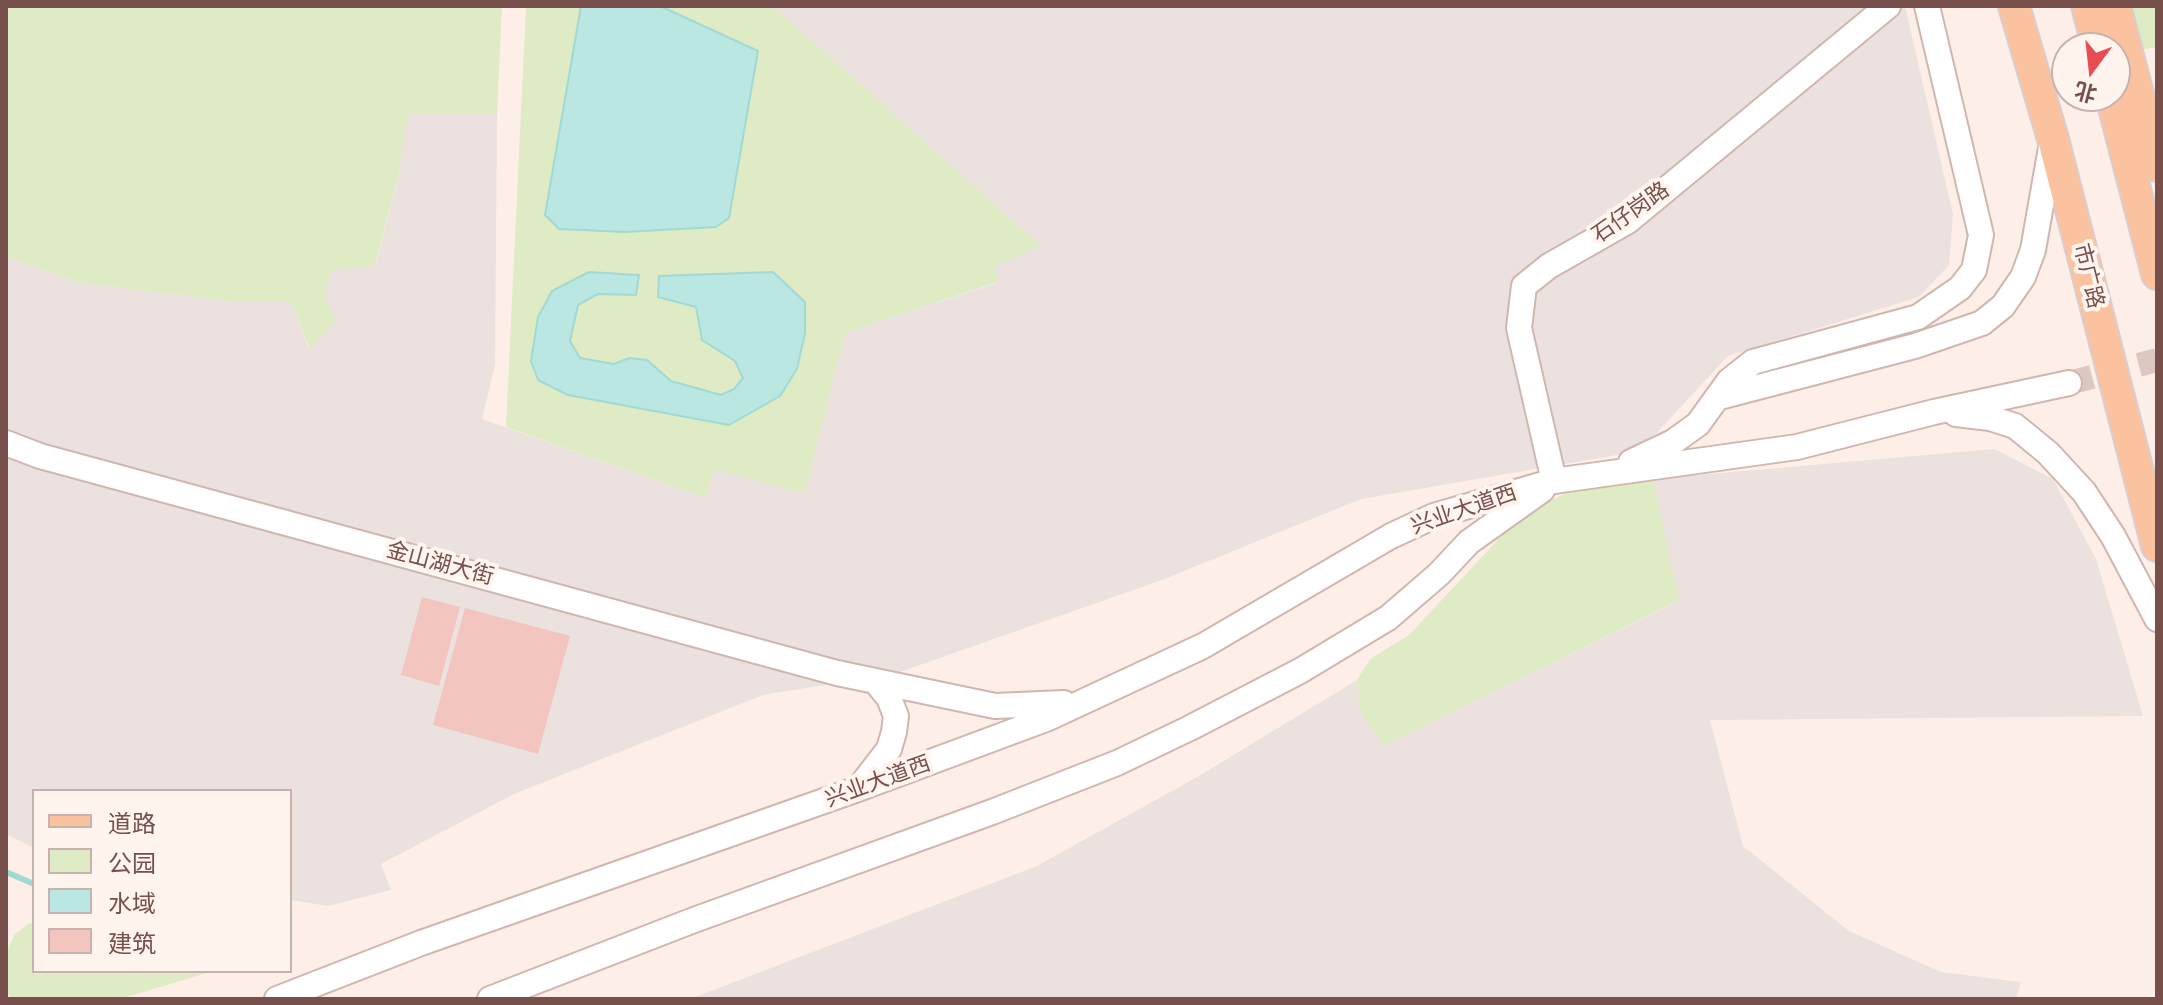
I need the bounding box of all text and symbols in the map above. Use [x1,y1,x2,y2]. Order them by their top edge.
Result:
north arrow [2051,32,2131,112]
text: 北 [2071,76,2100,111]
street label: 石仔岗路 [1587,177,1675,249]
street label: 市广路 [2067,241,2109,311]
street label: 兴业大道西 [1408,480,1520,540]
street label: 金山湖大街 [383,537,497,591]
street label: 兴业大道西 [822,751,934,813]
legend [32,789,292,973]
text: 道路 [108,806,156,839]
text: 公园 [108,846,156,879]
text: 水域 [108,886,156,919]
text: 建筑 [108,926,156,959]

